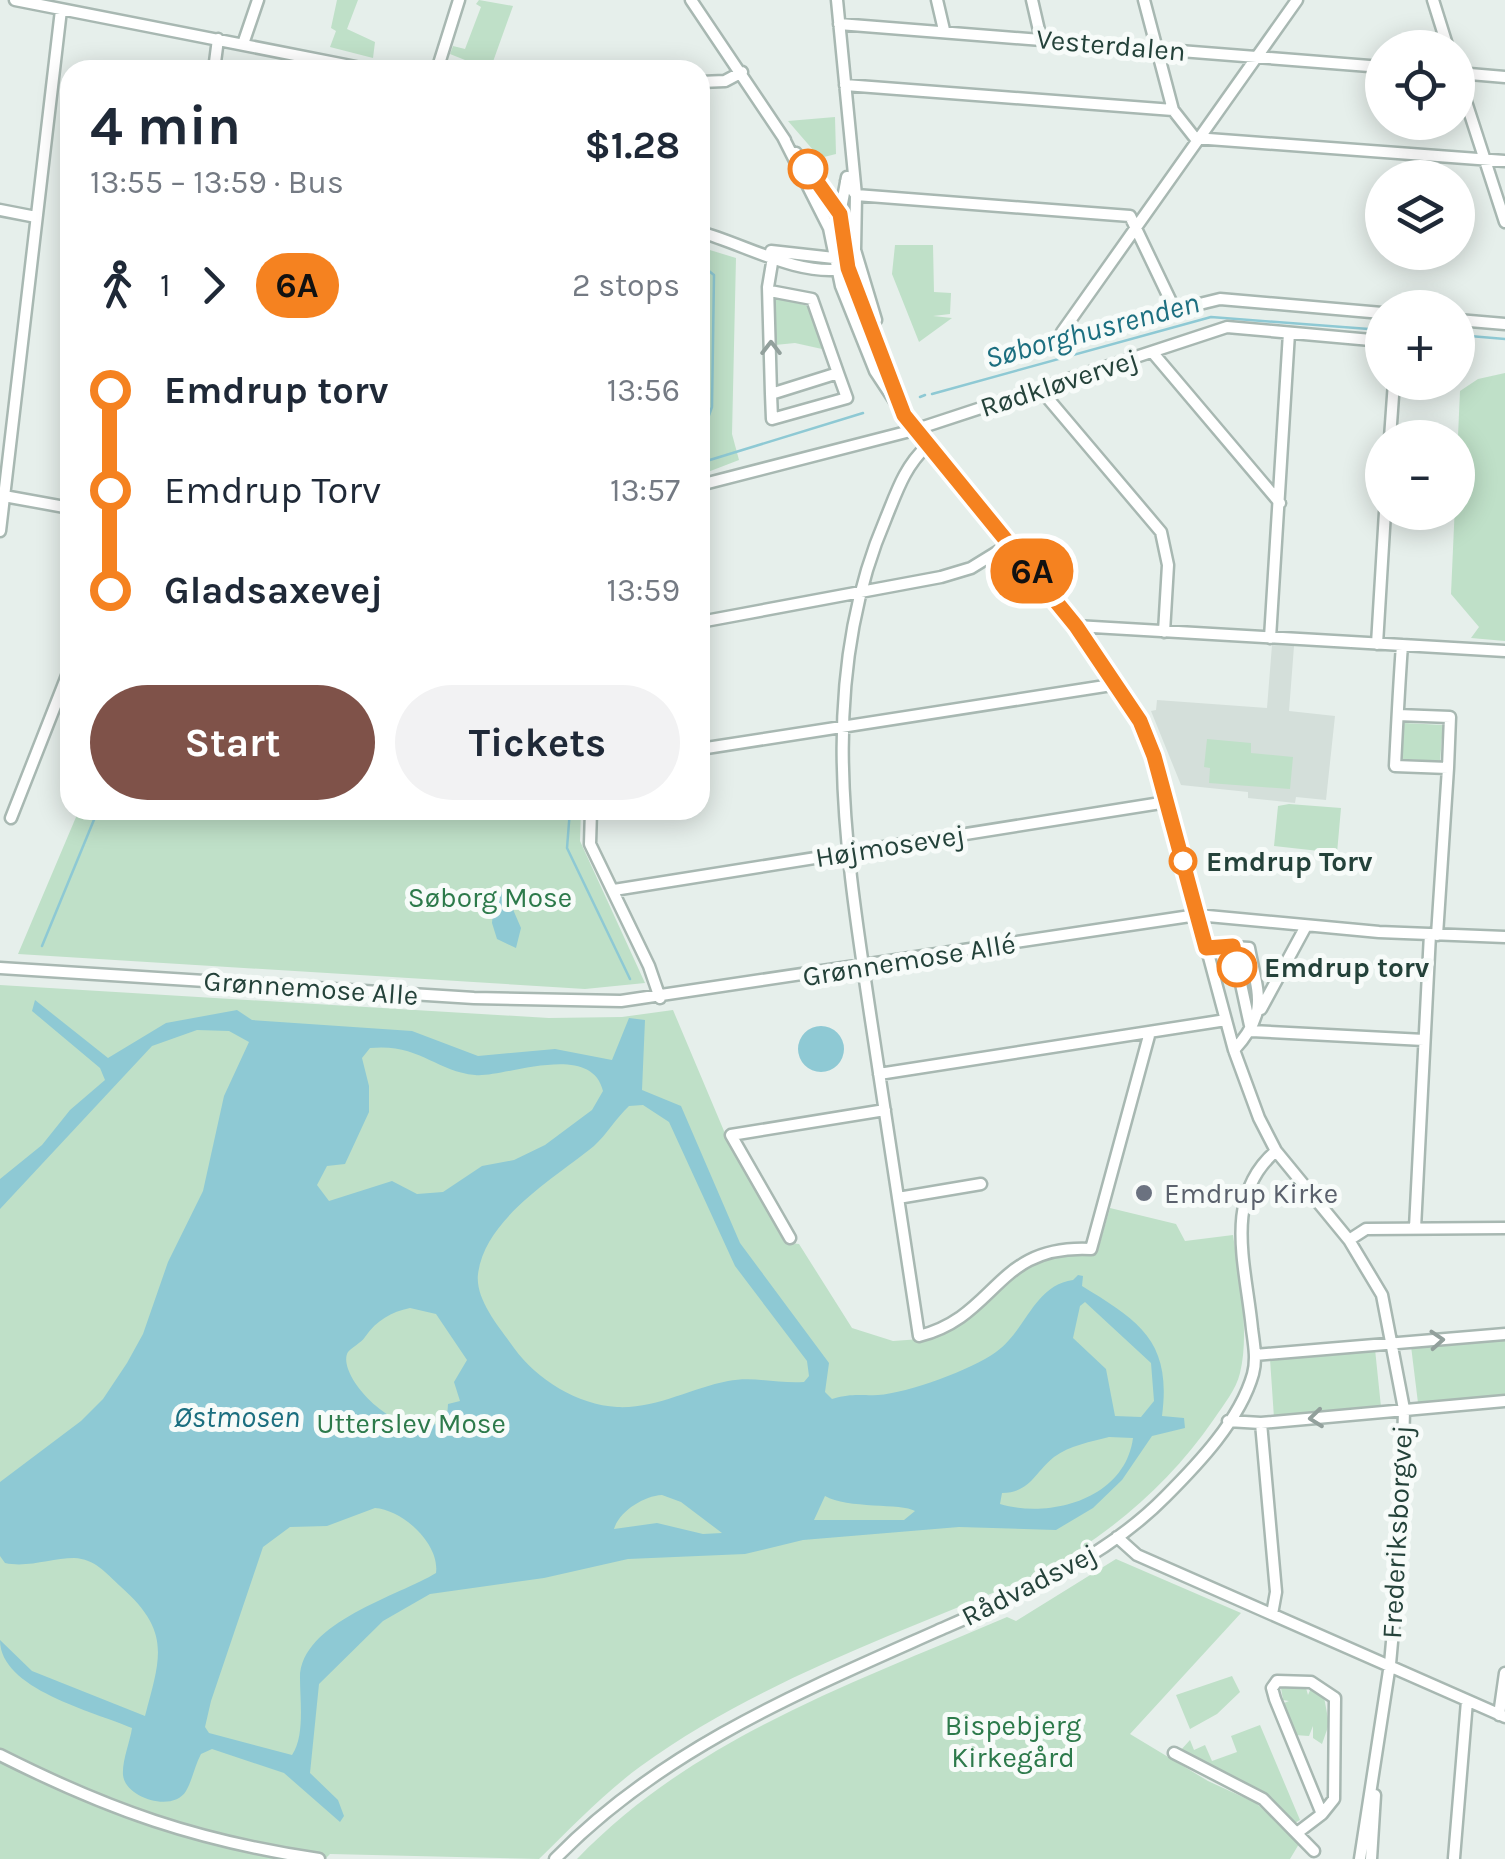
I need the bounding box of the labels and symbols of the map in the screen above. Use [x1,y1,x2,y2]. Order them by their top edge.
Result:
street label: Vesterdalen [1035,22,1187,68]
unlabelled marker [789,150,827,188]
water label: Søborghusrenden [981,284,1203,376]
one-way arrow [760,340,782,356]
street label: Rødkløvervej [976,342,1142,424]
line badge: 6A [987,538,1077,604]
street label: Højmosevej [813,818,967,874]
place label: Emdrup Torv [1206,845,1373,878]
marker: Emdrup Torv [1170,848,1196,874]
park label: Søborg Mose [408,881,572,914]
street label: Grønnemose Allé [800,927,1018,993]
marker: Emdrup torv [1218,948,1256,986]
place label: Emdrup torv [1264,951,1430,984]
street label: Grønnemose Alle [203,964,419,1012]
place label: Emdrup Kirke [1164,1177,1338,1210]
marker: Emdrup Kirke [1133,1182,1155,1204]
one-way arrow [1430,1329,1446,1351]
water label: Østmosen [174,1399,300,1435]
one-way arrow [1307,1406,1323,1428]
park label: Utterslev Mose [316,1407,506,1440]
street label: Frederiksborgvej [1375,1424,1419,1640]
street label: Rådvadsvej [956,1537,1102,1633]
park label: Bispebjerg Kirkegård [945,1709,1081,1774]

